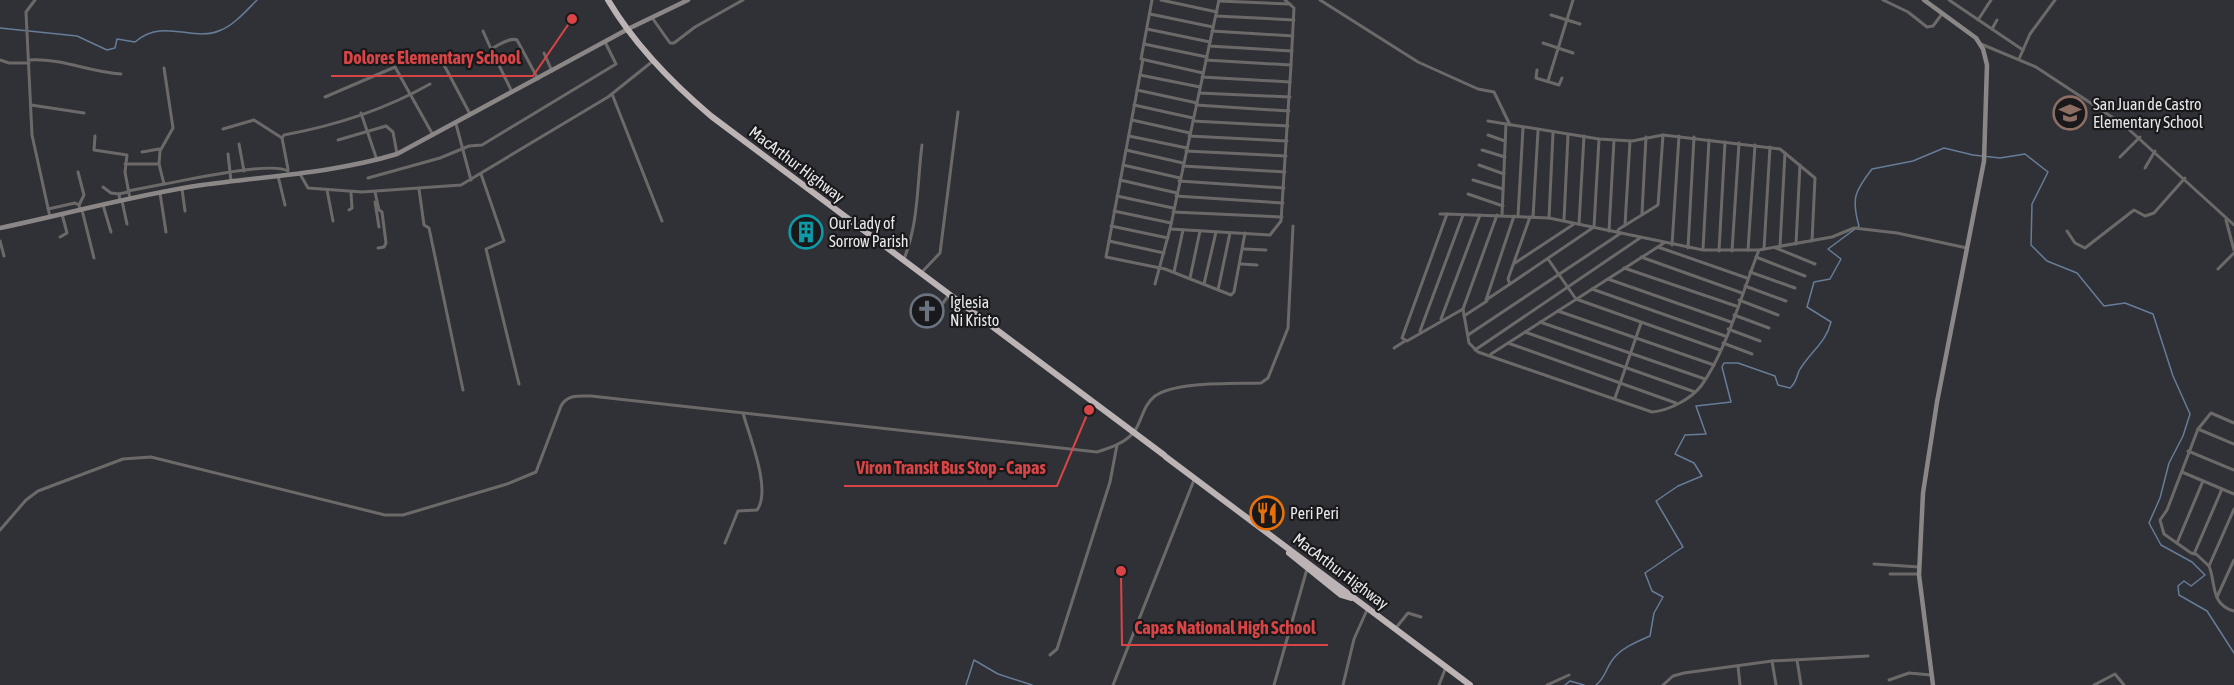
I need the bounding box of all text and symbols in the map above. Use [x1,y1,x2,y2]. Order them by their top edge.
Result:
callout: Dolores Elementary School [331,40,533,76]
text: Dolores Elementary School [343,47,521,68]
school or university icon: San Juan de Castro Elementary School [2052,95,2088,131]
place label: San Juan de Castro Elementary School [2093,95,2204,132]
street label: MacArthur Highway [745,122,848,207]
building icon: Our Lady of Sorrow Parish [788,214,824,250]
place label: Our Lady of Sorrow Parish [829,214,909,250]
church icon: Iglesia Ni Kristo [909,293,945,329]
place label: Iglesia Ni Kristo [950,293,999,329]
callout: Viron Transit Bus Stop - Capas [844,450,1057,486]
text: Viron Transit Bus Stop - Capas [855,457,1046,478]
restaurant icon: Peri Peri [1249,495,1285,531]
place label: Peri Peri [1290,504,1339,522]
street label: MacArthur Highway [1289,529,1392,614]
callout: Capas National High School [1122,609,1328,645]
text: Capas National High School [1134,617,1316,638]

